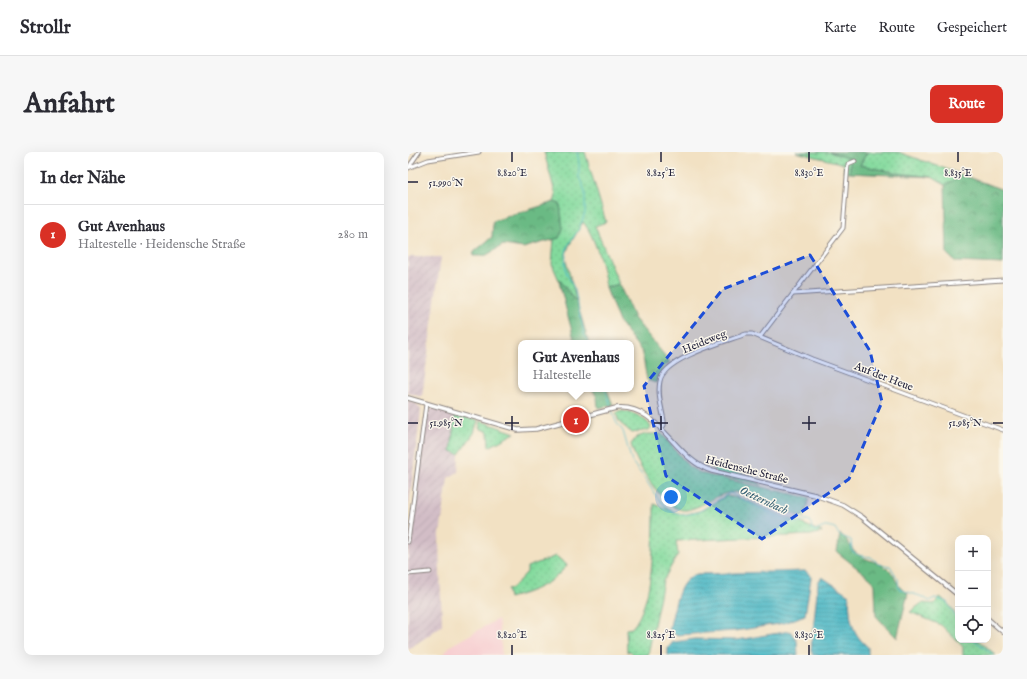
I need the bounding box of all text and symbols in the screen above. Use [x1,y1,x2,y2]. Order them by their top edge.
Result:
text: Strollr [20,16,71,40]
text: Karte [824,19,856,37]
text: Route [878,19,915,37]
text: Gespeichert [937,19,1007,37]
button: Route [930,85,1003,123]
text: Anfahrt [24,87,115,122]
text: 8.820°E [497,167,527,180]
text: 8.825°E [647,167,675,180]
text: 8.830°E [795,167,823,180]
text: 8.835°E [944,167,972,180]
text: In der Nähe [40,168,125,189]
text: 51.990°N [429,177,464,190]
text: Gut Avenhaus [78,217,165,236]
text: 1 [51,226,55,243]
text: 280 m [338,226,368,243]
text: Haltestelle · Heidensche Straße [78,236,246,253]
street label: Heideweg [680,326,729,357]
popup [518,340,634,392]
text: Gut Avenhaus [533,348,619,367]
street label: Auf der Heue [851,359,915,395]
text: Haltestelle [533,367,591,384]
pin: 1 [563,405,589,435]
text: 51.985°N [429,417,463,430]
text: 51.985°N [948,417,982,430]
street label: Heidensche Straße [704,453,790,487]
water label: Oetternbach [737,483,790,518]
your location [661,487,681,507]
map controls [955,535,991,643]
button: + [955,535,991,571]
button: − [955,571,991,607]
button: locate [955,607,991,643]
text: 8.820°E [497,629,527,642]
text: 8.825°E [647,629,675,642]
text: 8.830°E [795,629,823,642]

